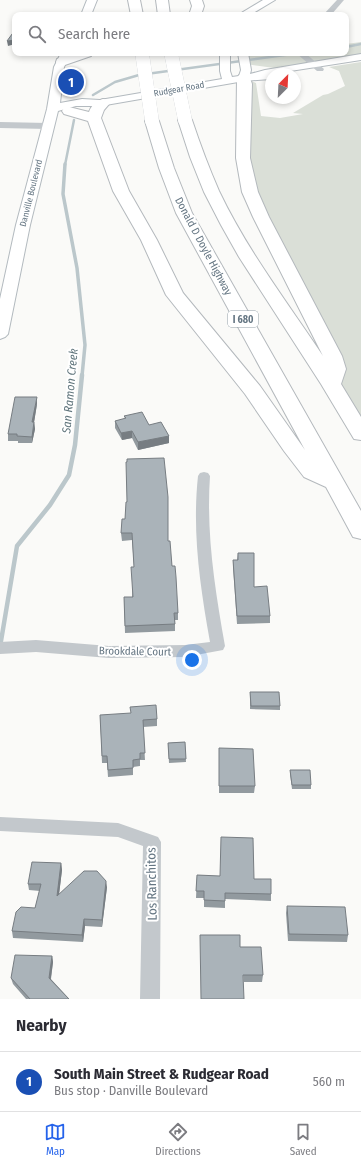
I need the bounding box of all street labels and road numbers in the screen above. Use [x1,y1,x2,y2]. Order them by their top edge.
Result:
street label: Rudgear Road [153,80,205,98]
street label: Danville Boulevard [18,158,44,228]
street label: Donald D Doyle Highway [172,195,235,298]
road number: I 680 [228,311,258,327]
street label: Brookdale Court [99,644,172,659]
street label: Los Ranchitos [143,847,160,921]

